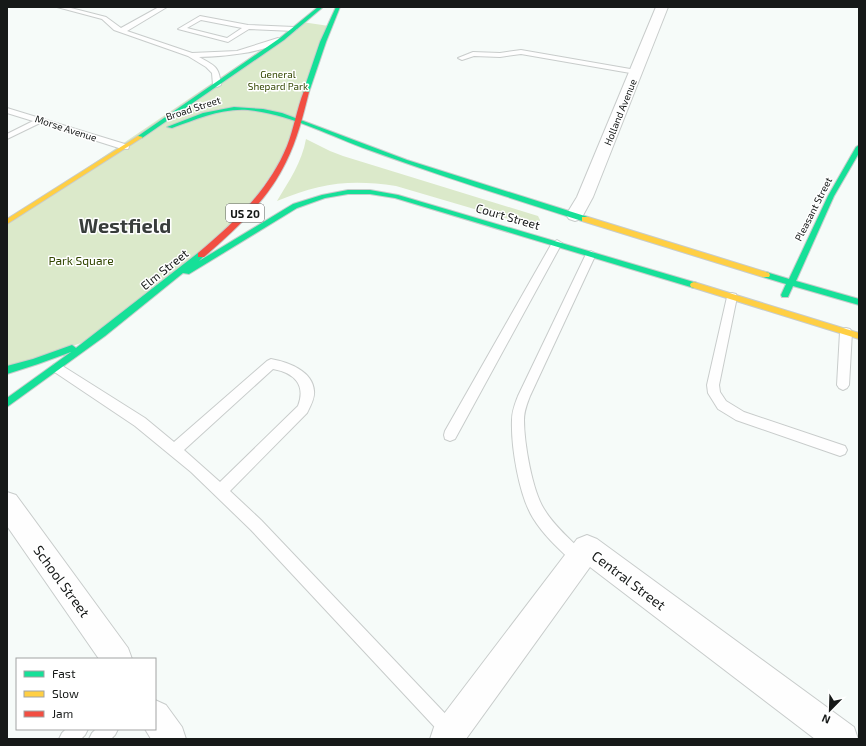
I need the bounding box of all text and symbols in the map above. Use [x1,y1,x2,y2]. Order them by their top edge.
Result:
park label: General Shepard Park [248,68,308,92]
street label: Holland Avenue [601,77,639,147]
street label: Broad Street [164,93,222,123]
street label: Morse Avenue [34,112,98,144]
street label: Pleasant Street [792,175,834,243]
street label: Court Street [474,200,542,232]
road number: US 20 [226,204,264,222]
district label: Westfield [79,213,171,237]
street label: Elm Street [138,245,191,292]
park label: Park Square [48,253,114,267]
street label: School Street [30,542,94,620]
street label: Central Street [589,547,669,613]
legend [16,658,156,730]
text: Fast [52,666,76,680]
text: Slow [52,686,79,700]
north arrow [810,690,850,730]
text: Jam [52,706,73,720]
text: N [820,712,832,727]

